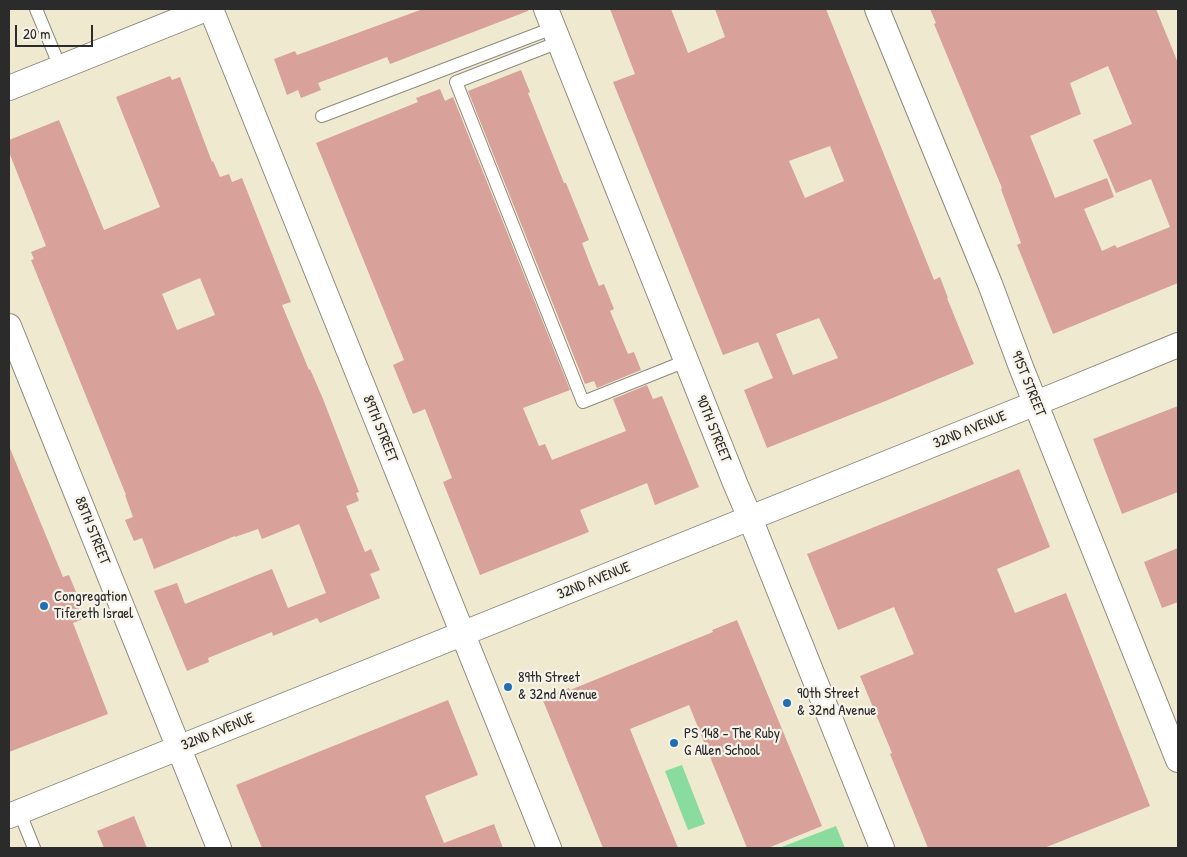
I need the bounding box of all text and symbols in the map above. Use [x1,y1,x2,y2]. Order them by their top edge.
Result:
scale bar [18,15,95,47]
text: 20 m [23,23,50,44]
street label: 91ST STREET [1007,349,1049,419]
street label: 89TH STREET [358,393,402,465]
street label: 90TH STREET [691,393,735,465]
street label: 32ND AVENUE [931,407,1009,453]
street label: 88TH STREET [70,494,114,568]
street label: 32ND AVENUE [555,558,633,604]
place label: Congregation Tifereth Israel [54,588,133,623]
marker: Congregation Tifereth Israel [38,600,50,612]
place label: 89th Street & 32nd Avenue [518,669,597,704]
marker: 89th Street & 32nd Avenue [502,681,514,693]
place label: 90th Street & 32nd Avenue [797,685,876,720]
marker: 90th Street & 32nd Avenue [781,697,793,709]
street label: 32ND AVENUE [179,709,257,755]
place label: PS 148 - The Ruby G Allen School [684,725,780,760]
marker: PS 148 - The Ruby G Allen School [668,737,680,749]

